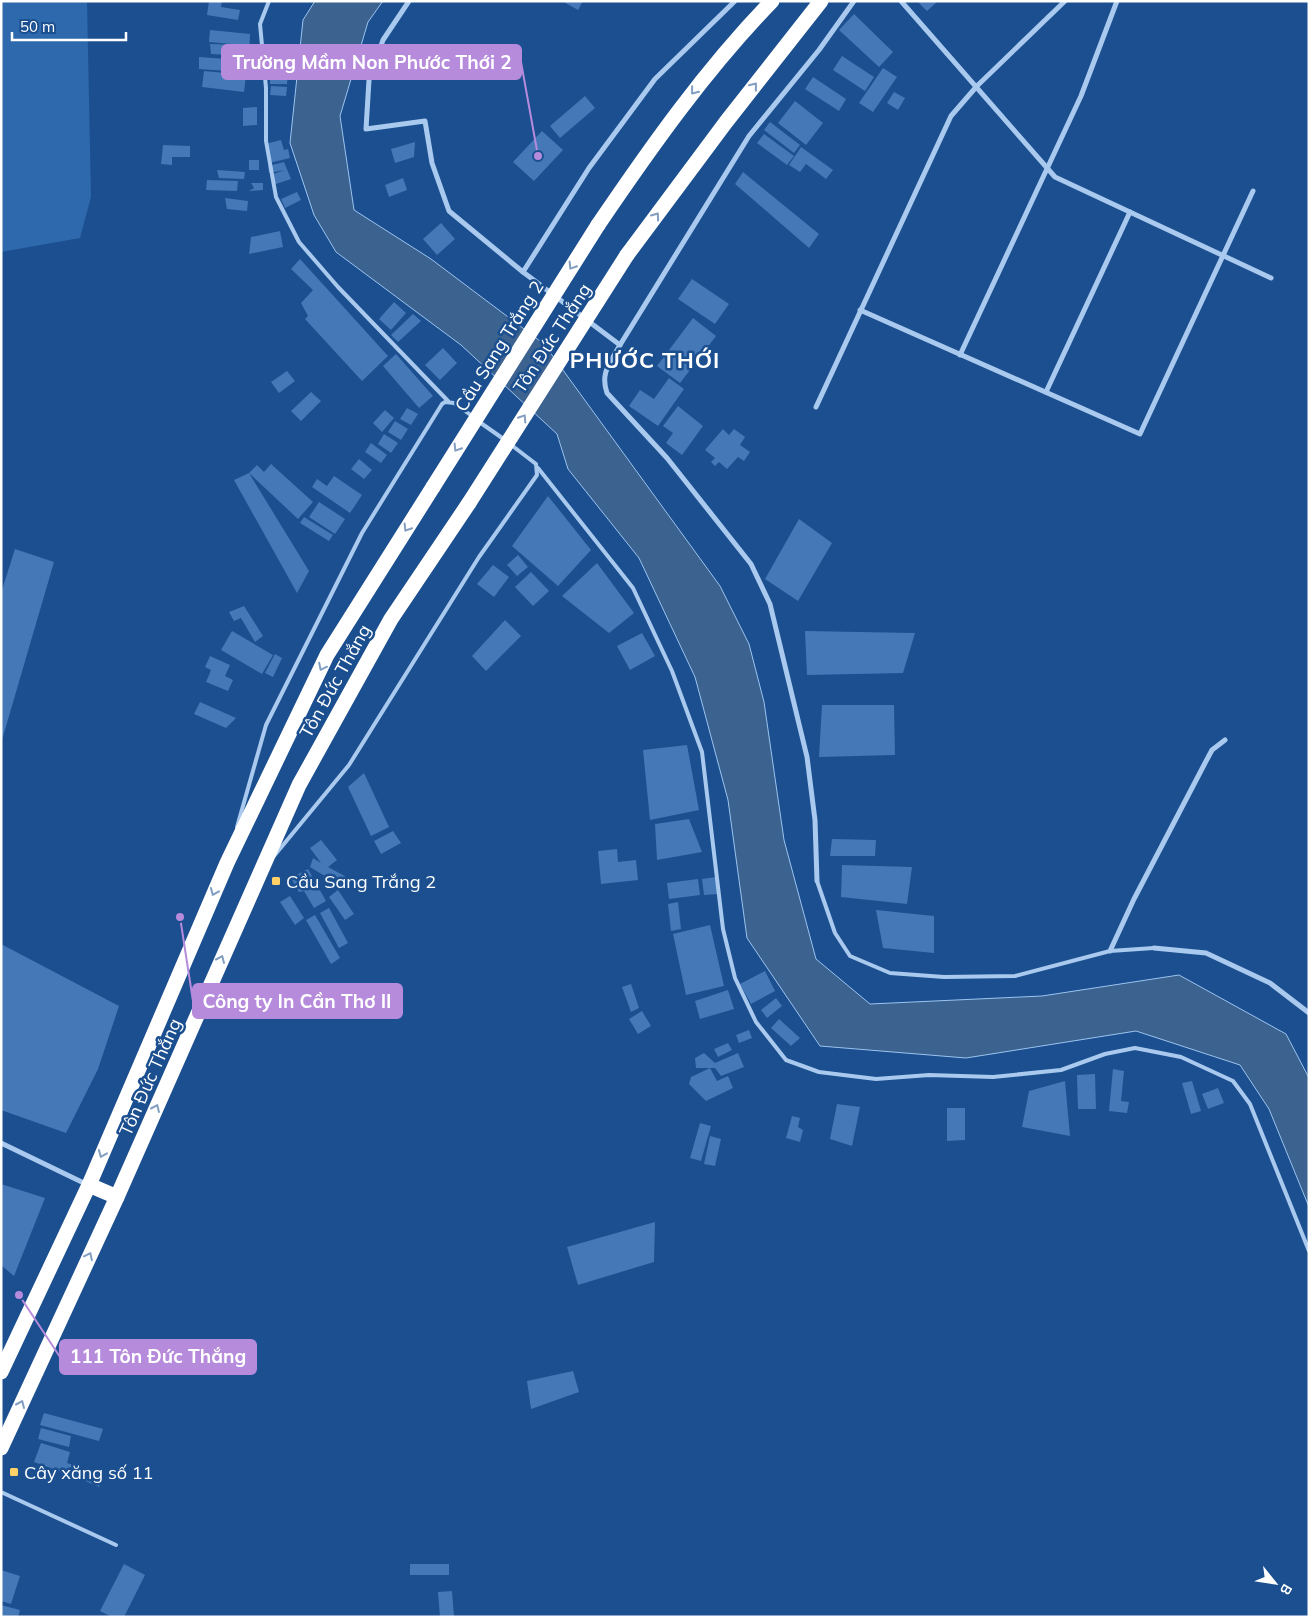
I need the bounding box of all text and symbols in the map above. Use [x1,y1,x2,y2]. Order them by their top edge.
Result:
scale bar [12,10,126,42]
text: 50 m [20,17,55,36]
callout: Trường Mầm Non Phước Thới 2 [222,45,521,79]
text: Trường Mầm Non Phước Thới 2 [232,50,512,74]
one-way arrow [749,83,757,92]
one-way arrow [692,85,700,94]
one-way arrow [651,213,659,222]
one-way arrow [569,260,578,270]
street label: Cầu Sang Trắng 2 [449,276,549,416]
street label: Tôn Đức Thắng [508,279,596,397]
district label: PHƯỚC THỚI [570,346,720,374]
one-way arrow [517,414,527,423]
one-way arrow [454,443,464,452]
one-way arrow [404,523,413,532]
street label: Tôn Đức Thắng [294,620,376,742]
one-way arrow [318,662,328,671]
place label: Cầu Sang Trắng 2 [286,870,436,893]
marker: Cầu Sang Trắng 2 [270,875,282,887]
one-way arrow [210,887,221,896]
one-way arrow [215,955,226,964]
callout: Công ty In Cần Thơ II [193,984,402,1018]
text: Công ty In Cần Thơ II [203,989,391,1013]
street label: Tôn Đức Thắng [114,1015,186,1139]
one-way arrow [150,1104,161,1113]
one-way arrow [98,1149,108,1158]
one-way arrow [83,1252,93,1261]
callout: 111 Tôn Đức Thắng [60,1340,256,1374]
text: 111 Tôn Đức Thắng [70,1344,246,1368]
one-way arrow [15,1400,26,1409]
place label: Cây xăng số 11 [24,1461,153,1484]
marker: Cây xăng số 11 [8,1466,20,1478]
north arrow [1250,1558,1300,1608]
text: B [1276,1581,1296,1598]

